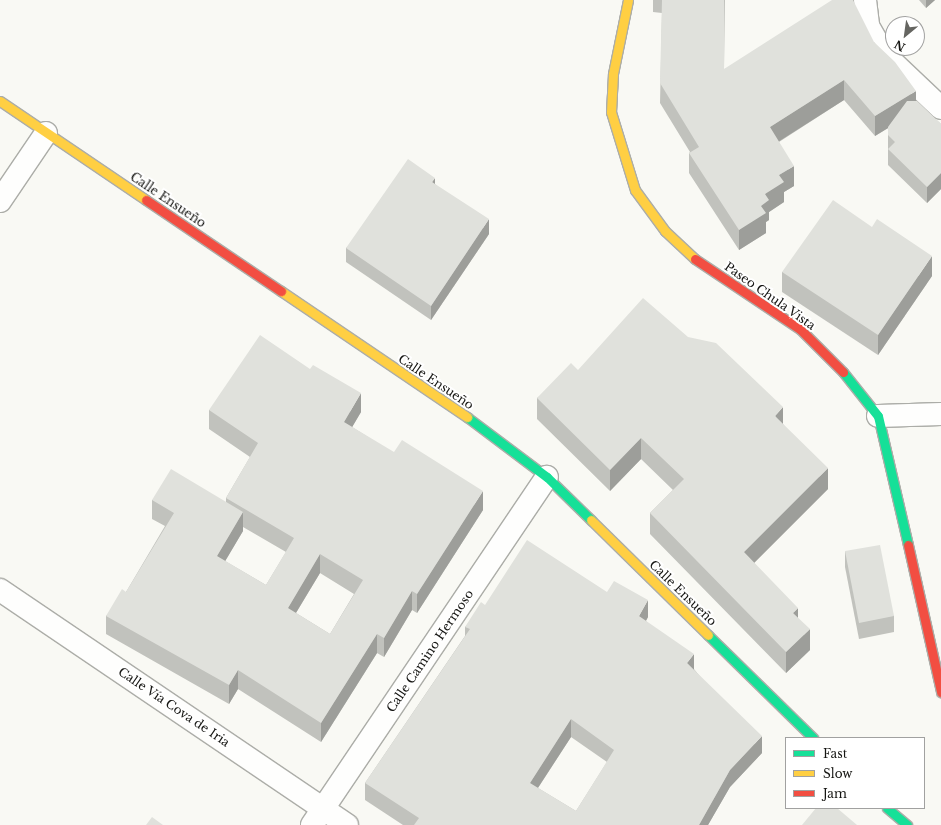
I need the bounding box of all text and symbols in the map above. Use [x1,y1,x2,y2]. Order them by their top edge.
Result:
north arrow [885,16,925,56]
text: N [892,37,908,54]
street label: Calle Ensueño [128,169,208,231]
street label: Paseo Chula Vista [722,259,818,333]
street label: Calle Ensueño [396,351,476,413]
street label: Calle Ensueño [646,557,720,629]
street label: Calle Camino Hermoso [384,587,476,715]
street label: Calle Vía Cova de Iria [115,664,233,750]
legend [785,737,925,809]
text: Fast [823,746,847,761]
text: Slow [823,766,852,781]
text: Jam [823,786,847,801]

